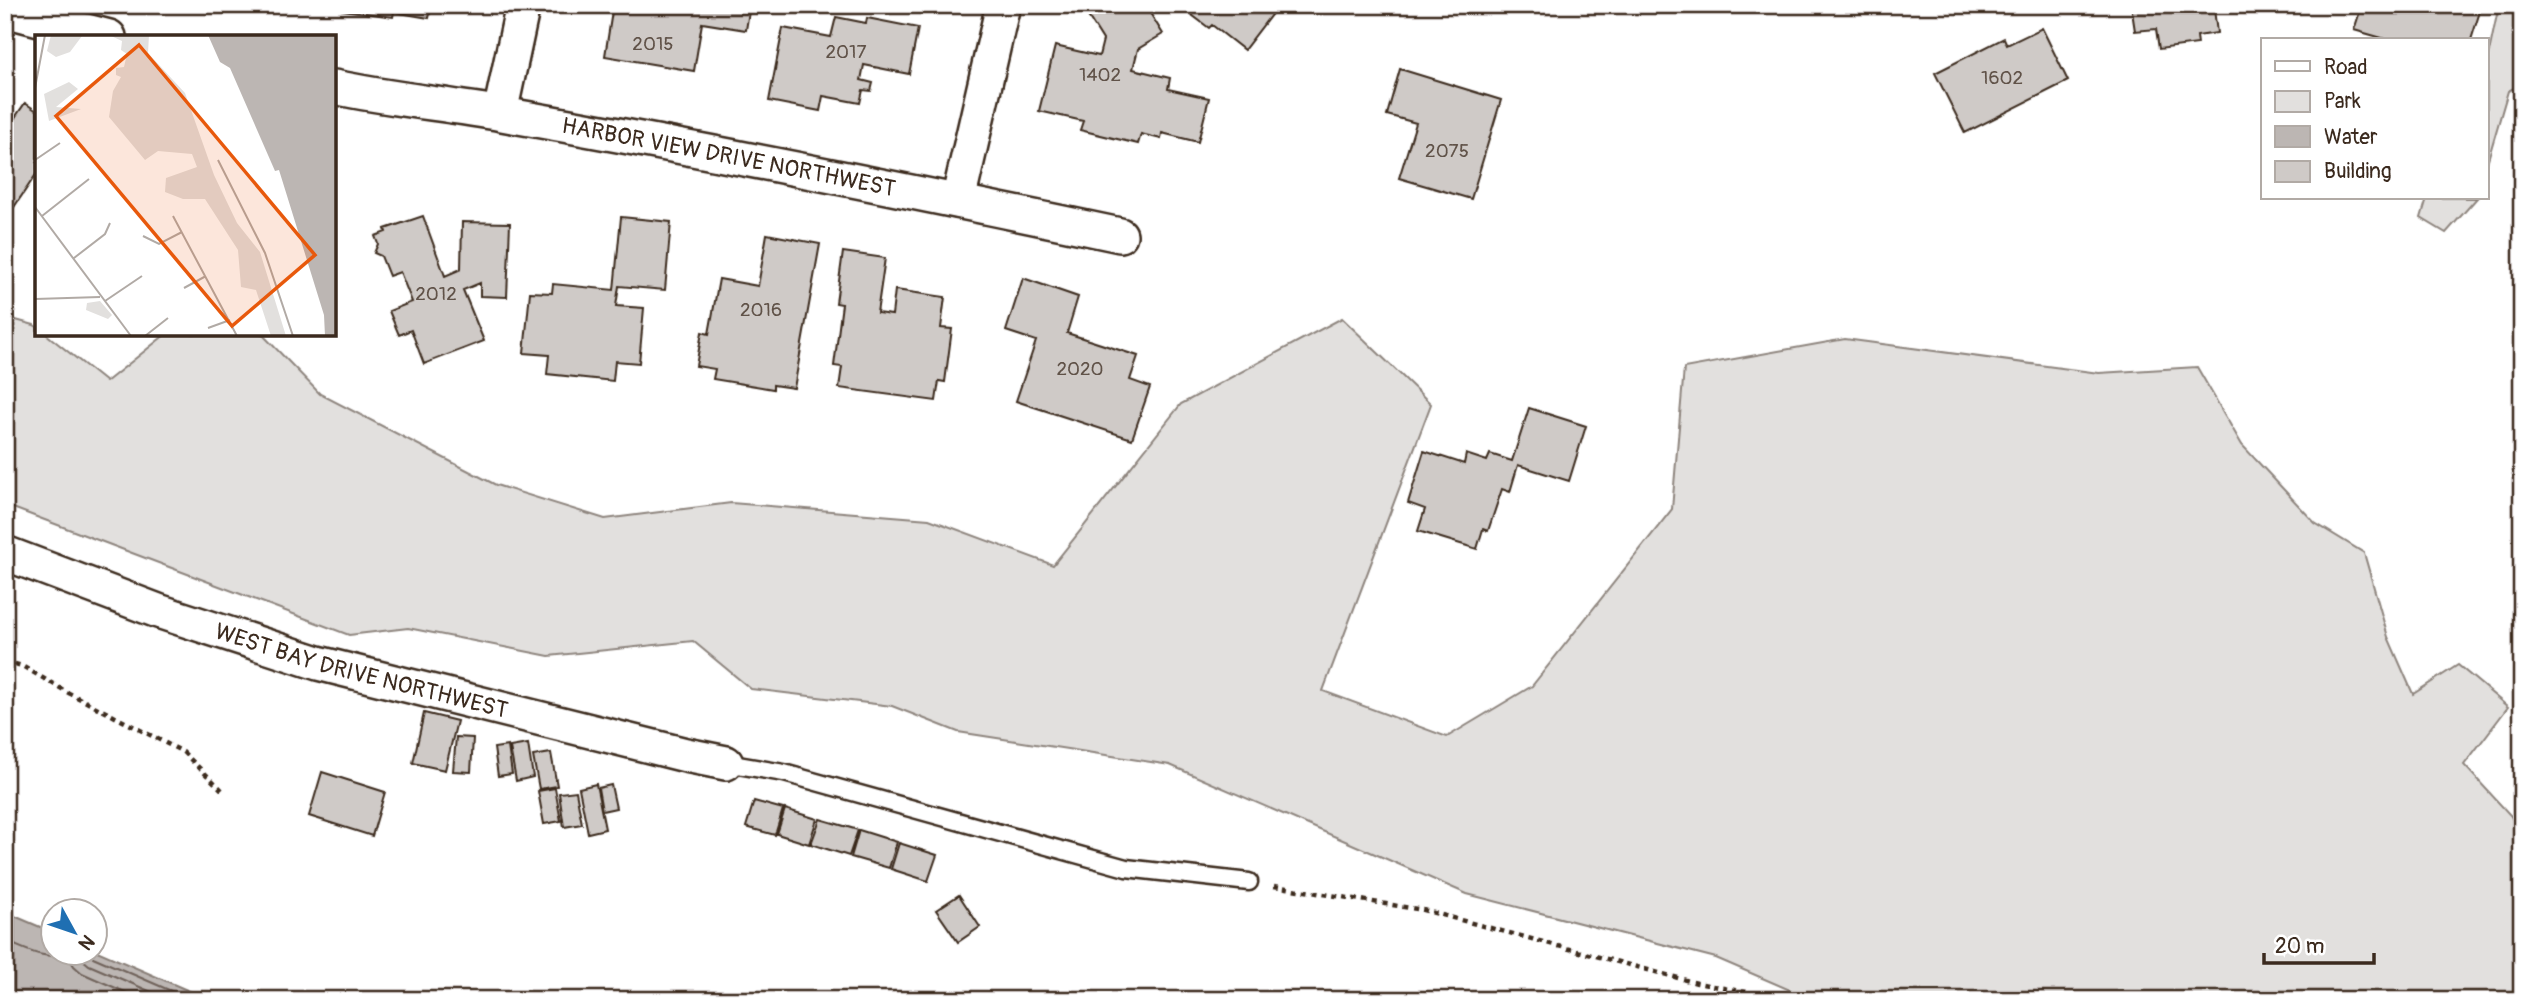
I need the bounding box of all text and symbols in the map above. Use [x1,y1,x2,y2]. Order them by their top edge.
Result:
house number: 2015 [632,32,674,56]
inset map [35,35,336,336]
legend [2261,38,2488,200]
house number: 2017 [825,40,867,64]
text: Road [2324,54,2368,81]
house number: 1402 [1079,63,1121,87]
house number: 1602 [1981,66,2023,90]
text: Park [2324,88,2361,115]
street label: HARBOR VIEW DRIVE NORTHWEST [559,111,898,203]
text: Water [2324,124,2378,151]
house number: 2075 [1425,139,1469,163]
text: Building [2324,158,2391,185]
house number: 2012 [415,282,457,306]
house number: 2016 [740,298,782,322]
house number: 2020 [1056,357,1104,381]
street label: WEST BAY DRIVE NORTHWEST [211,617,511,725]
north arrow [38,897,108,967]
scale bar [2264,921,2375,965]
text: N [73,930,100,955]
text: 20 m [2275,933,2324,960]

